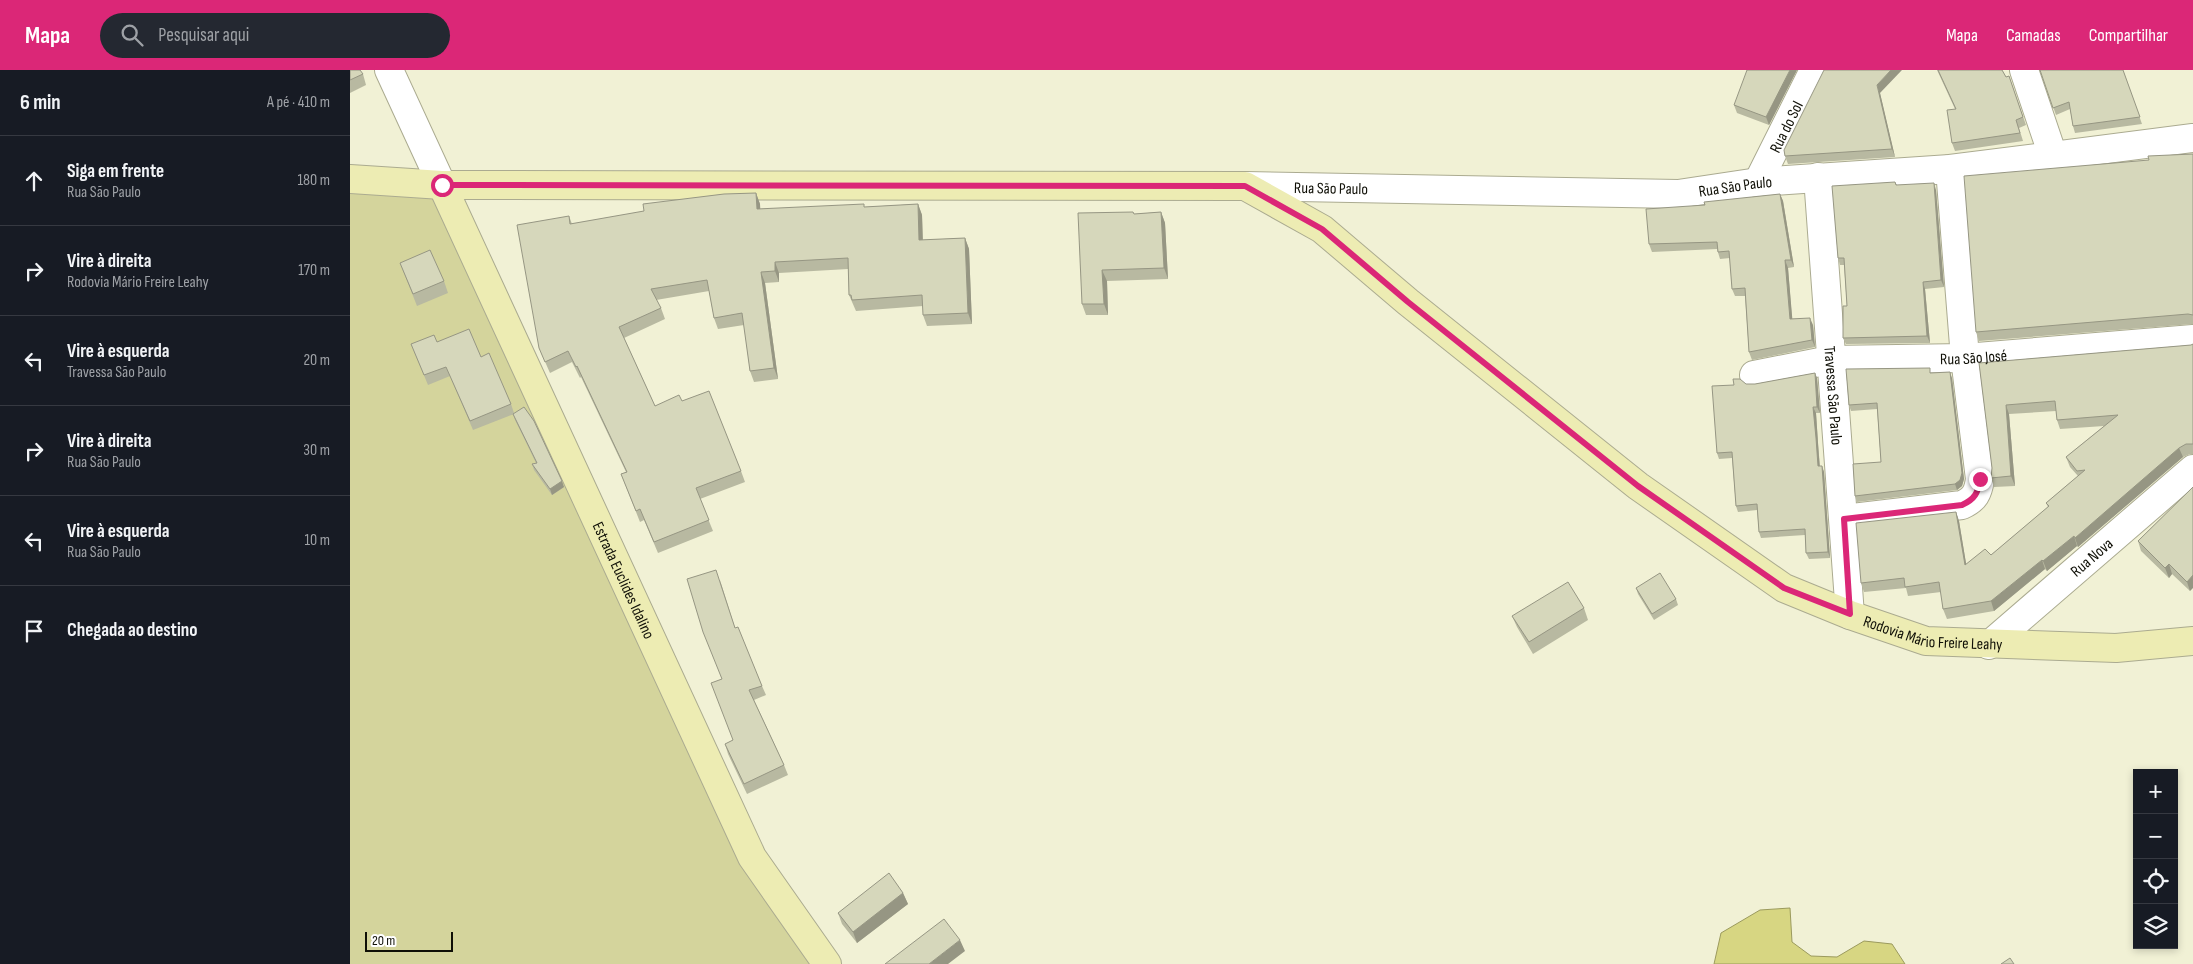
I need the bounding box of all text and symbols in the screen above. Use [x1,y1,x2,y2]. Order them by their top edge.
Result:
search box [100,13,450,58]
text: Mapa [25,21,70,50]
icon: search [118,21,146,49]
text: Pesquisar aqui [158,24,249,47]
text: Mapa [1946,25,1978,46]
text: Camadas [2006,25,2061,46]
text: Compartilhar [2089,25,2168,46]
text: 6 min [20,90,61,115]
text: A pé · 410 m [267,93,330,112]
street label: Rua do Sol [1766,98,1808,156]
text: Siga em frente [67,160,164,183]
icon: ahead [20,167,48,195]
text: 180 m [297,171,330,190]
street label: Rua São Paulo [1697,173,1773,202]
route start [431,174,454,197]
street label: Rua São Paulo [1294,179,1368,199]
text: Rua São Paulo [67,183,141,202]
text: Vire à direita [67,250,151,273]
icon: right [20,257,48,285]
text: 170 m [298,261,330,280]
text: Rodovia Mário Freire Leahy [67,273,209,292]
text: Vire à esquerda [67,340,169,363]
street label: Travessa São Paulo [1819,345,1846,446]
icon: left [20,347,48,375]
street label: Rua São José [1940,347,2008,369]
text: 20 m [303,351,330,370]
text: Travessa São Paulo [67,363,166,382]
text: Vire à direita [67,430,151,453]
icon: right [20,437,48,465]
text: 30 m [303,441,330,460]
text: Rua São Paulo [67,453,141,472]
route end [1969,468,1992,491]
street label: Estrada Euclides Idalino [588,519,658,642]
text: Vire à esquerda [67,520,169,543]
icon: left [20,527,48,555]
text: 10 m [304,531,330,550]
street label: Rua Nova [2067,535,2117,581]
text: Rua São Paulo [67,543,141,562]
street label: Rodovia Mário Freire Leahy [1861,612,2003,655]
icon: arrive [20,617,48,645]
text: Chegada ao destino [67,619,197,642]
map controls [2133,769,2178,949]
button: + [2133,769,2178,814]
button: − [2133,814,2178,859]
button: locate [2133,859,2178,904]
button: layers [2133,904,2178,949]
scale bar [365,929,452,952]
text: 20 m [372,932,395,949]

